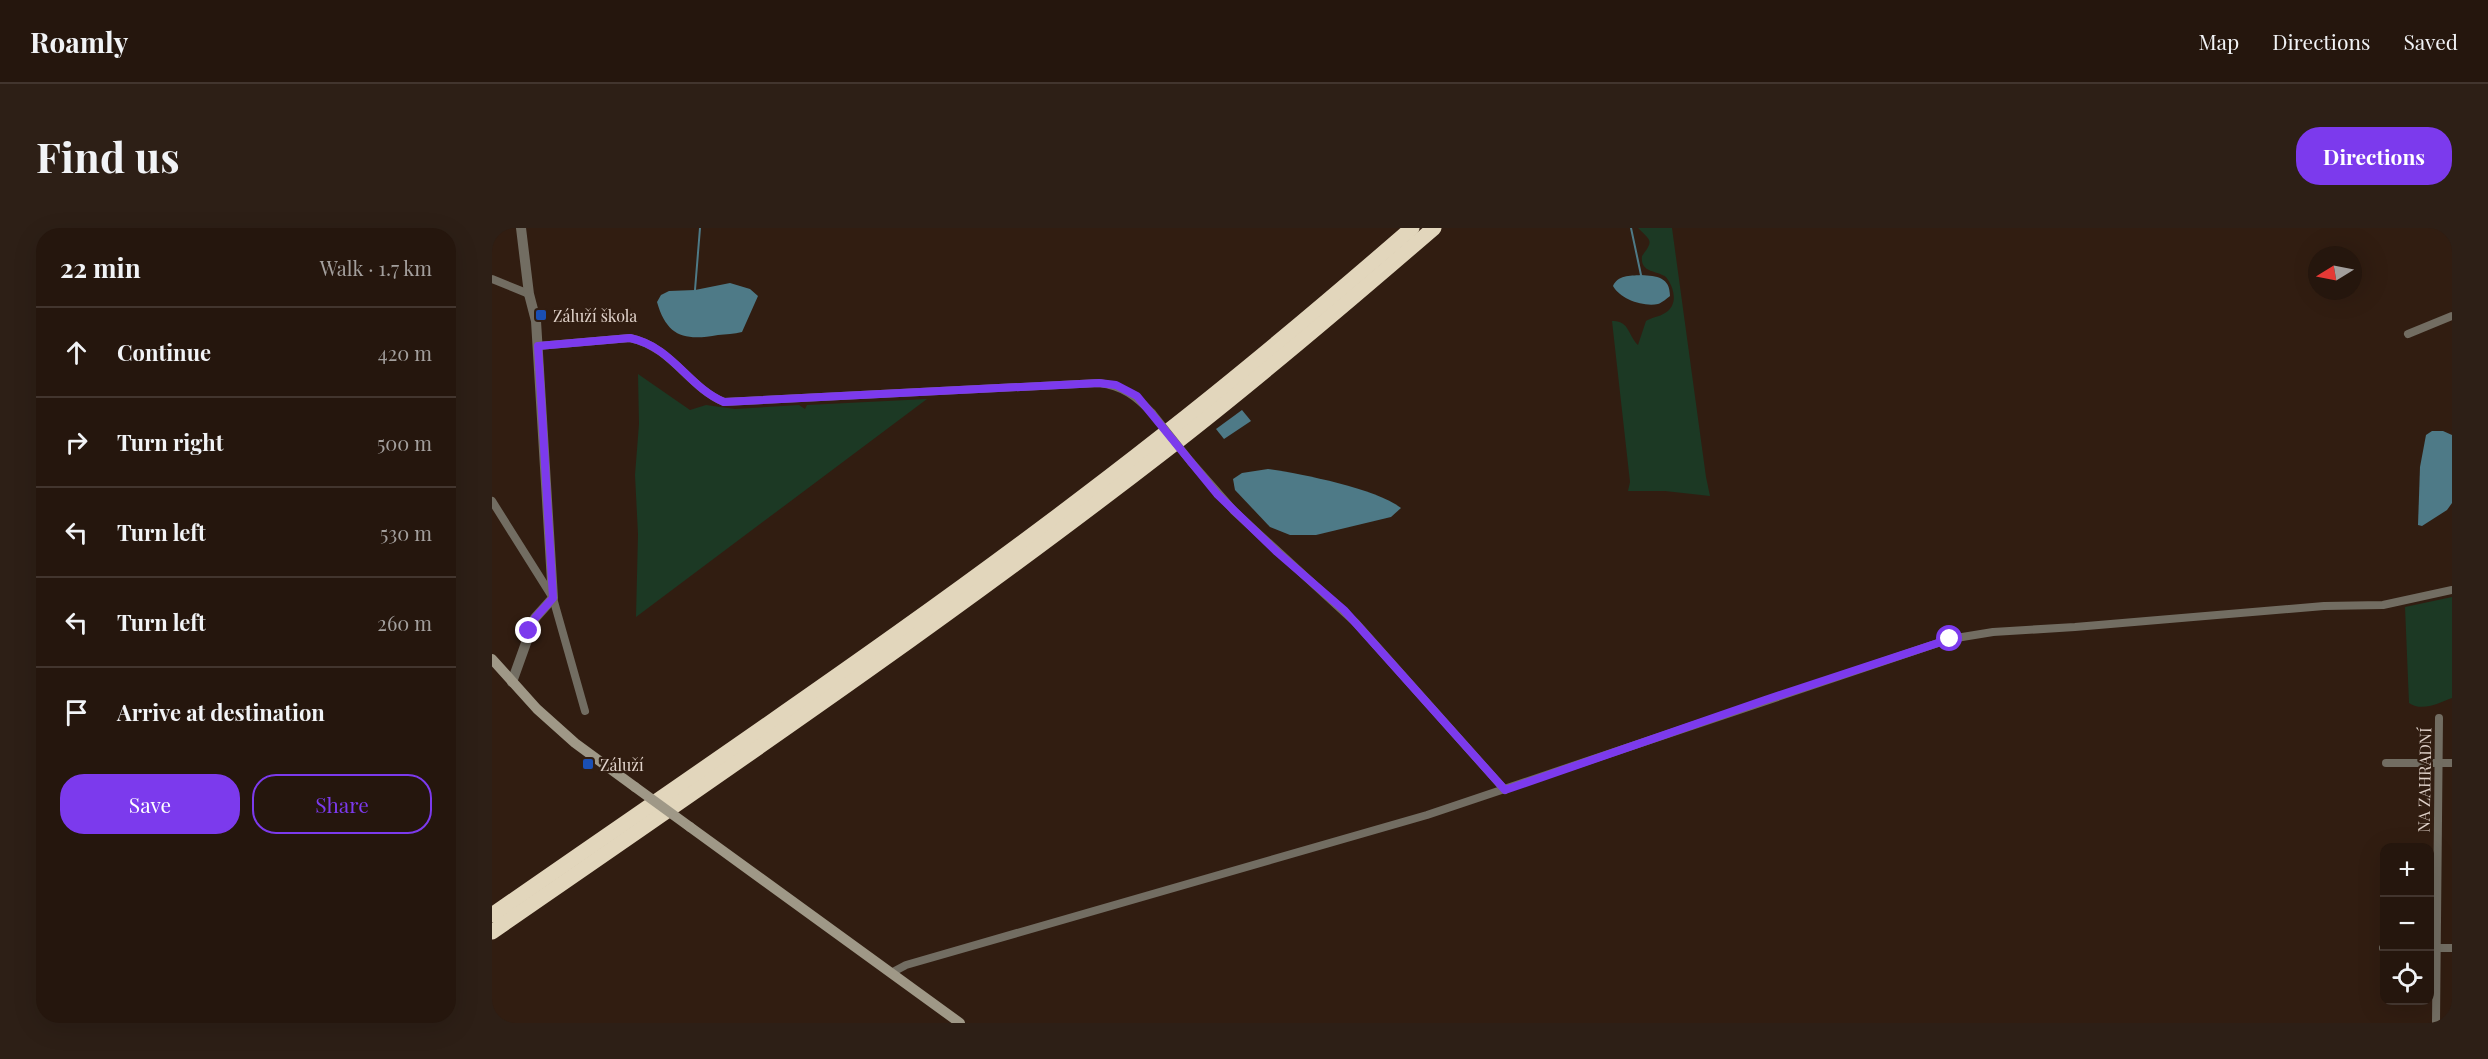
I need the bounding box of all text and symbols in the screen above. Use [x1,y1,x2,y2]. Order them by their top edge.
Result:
text: Roamly [30,23,128,60]
text: Map [2198,27,2239,55]
text: Directions [2272,27,2370,55]
text: Saved [2403,27,2458,55]
button: Directions [2296,127,2452,185]
text: Find us [36,128,180,184]
north arrow [2308,246,2362,300]
text: 22 min [60,250,141,285]
text: Walk · 1.7 km [320,254,432,281]
place label: Záluží škola [553,305,637,326]
marker: Záluží škola [534,308,548,322]
icon: ahead [60,336,93,369]
text: Continue [117,337,211,367]
text: 420 m [378,339,432,366]
icon: right [60,426,93,459]
text: Turn right [117,427,223,457]
text: 500 m [377,429,432,456]
icon: left [60,516,93,549]
text: Turn left [117,517,206,547]
text: 530 m [380,519,432,546]
icon: left [60,606,93,639]
text: Turn left [117,607,206,637]
text: 260 m [377,609,432,636]
route end [515,617,541,643]
route start [1936,625,1962,651]
icon: arrive [60,696,93,729]
text: Arrive at destination [117,697,325,727]
street label: NA ZAHRADNÍ [2413,727,2435,833]
place label: Záluží [600,754,644,775]
marker: Záluží [581,757,595,771]
button: Save [60,774,240,834]
button: Share [252,774,432,834]
map controls [2380,843,2434,1005]
button: + [2380,843,2434,897]
button: − [2380,897,2434,951]
button: locate [2380,951,2434,1005]

